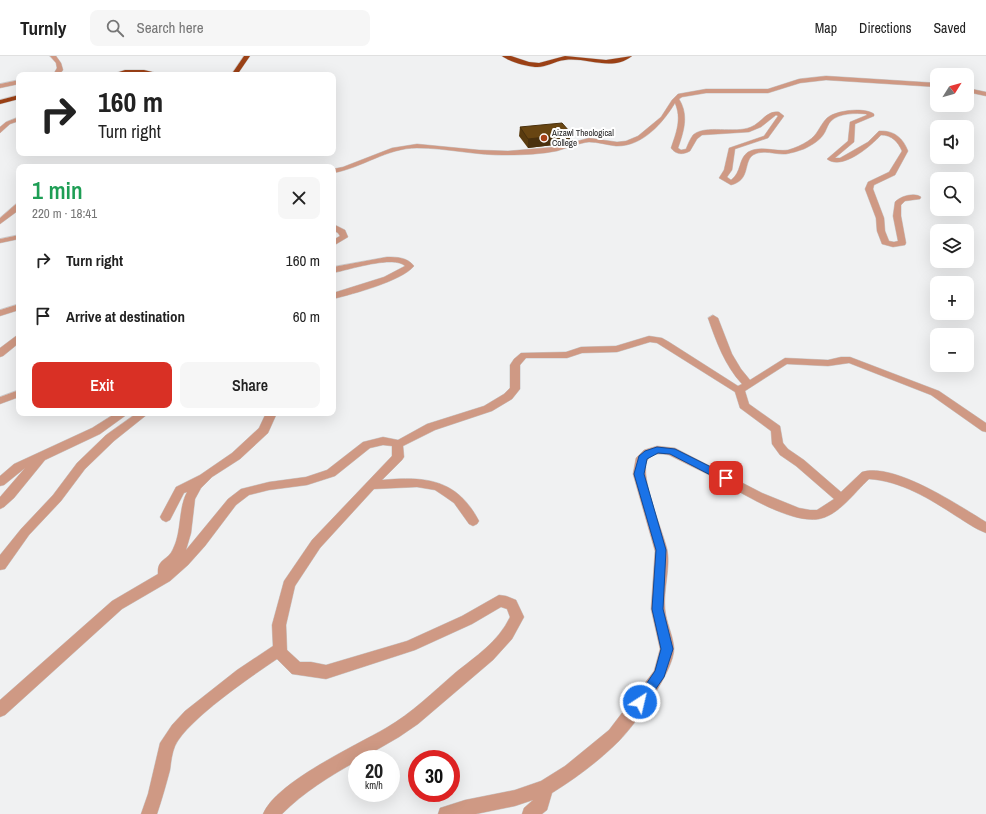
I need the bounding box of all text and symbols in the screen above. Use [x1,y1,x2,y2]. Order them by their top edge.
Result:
search box [90,10,370,46]
text: Turnly [20,15,66,41]
icon: search [104,17,126,39]
text: Search here [136,17,204,38]
text: Map [815,19,837,37]
text: Directions [859,19,911,37]
text: Saved [933,19,966,37]
north arrow [930,68,974,112]
map controls [930,68,974,372]
text: 160 m [98,83,163,121]
icon: right [32,88,84,140]
text: Turn right [98,119,161,144]
button: sound [930,120,974,164]
place label: Aizawl Theological College [551,127,614,149]
marker: Aizawl Theological College [539,133,549,143]
button: search [930,172,974,216]
text: 1 min [32,174,83,206]
button: close [278,177,320,219]
text: 220 m · 18:41 [32,205,97,222]
button: layers [930,224,974,268]
icon: right [32,249,54,271]
text: Turn right [66,250,123,271]
text: 160 m [286,250,320,271]
button: + [930,276,974,320]
icon: arrive [32,305,54,327]
text: Arrive at destination [66,306,185,327]
text: 60 m [293,306,320,327]
button: − [930,328,974,372]
button: Exit [32,362,172,408]
button: Share [180,362,320,408]
pin [709,461,743,495]
icon: arrive [715,467,737,489]
position arrow [619,681,661,723]
speed limit sign: 30 [408,750,460,802]
text: 20 [365,757,383,784]
text: km/h [365,779,383,792]

